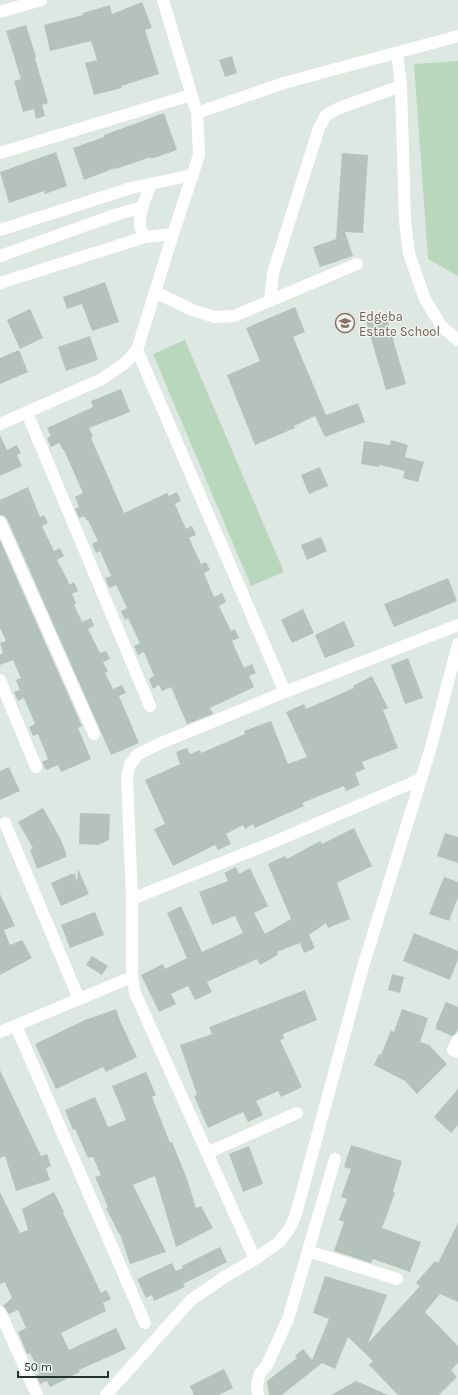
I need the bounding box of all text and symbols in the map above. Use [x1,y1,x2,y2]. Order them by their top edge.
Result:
place label: Edgeba Estate School [359,309,440,339]
school or university icon: Edgeba Estate School [334,312,356,334]
scale bar [18,1353,108,1379]
text: 50 m [24,1360,52,1374]

